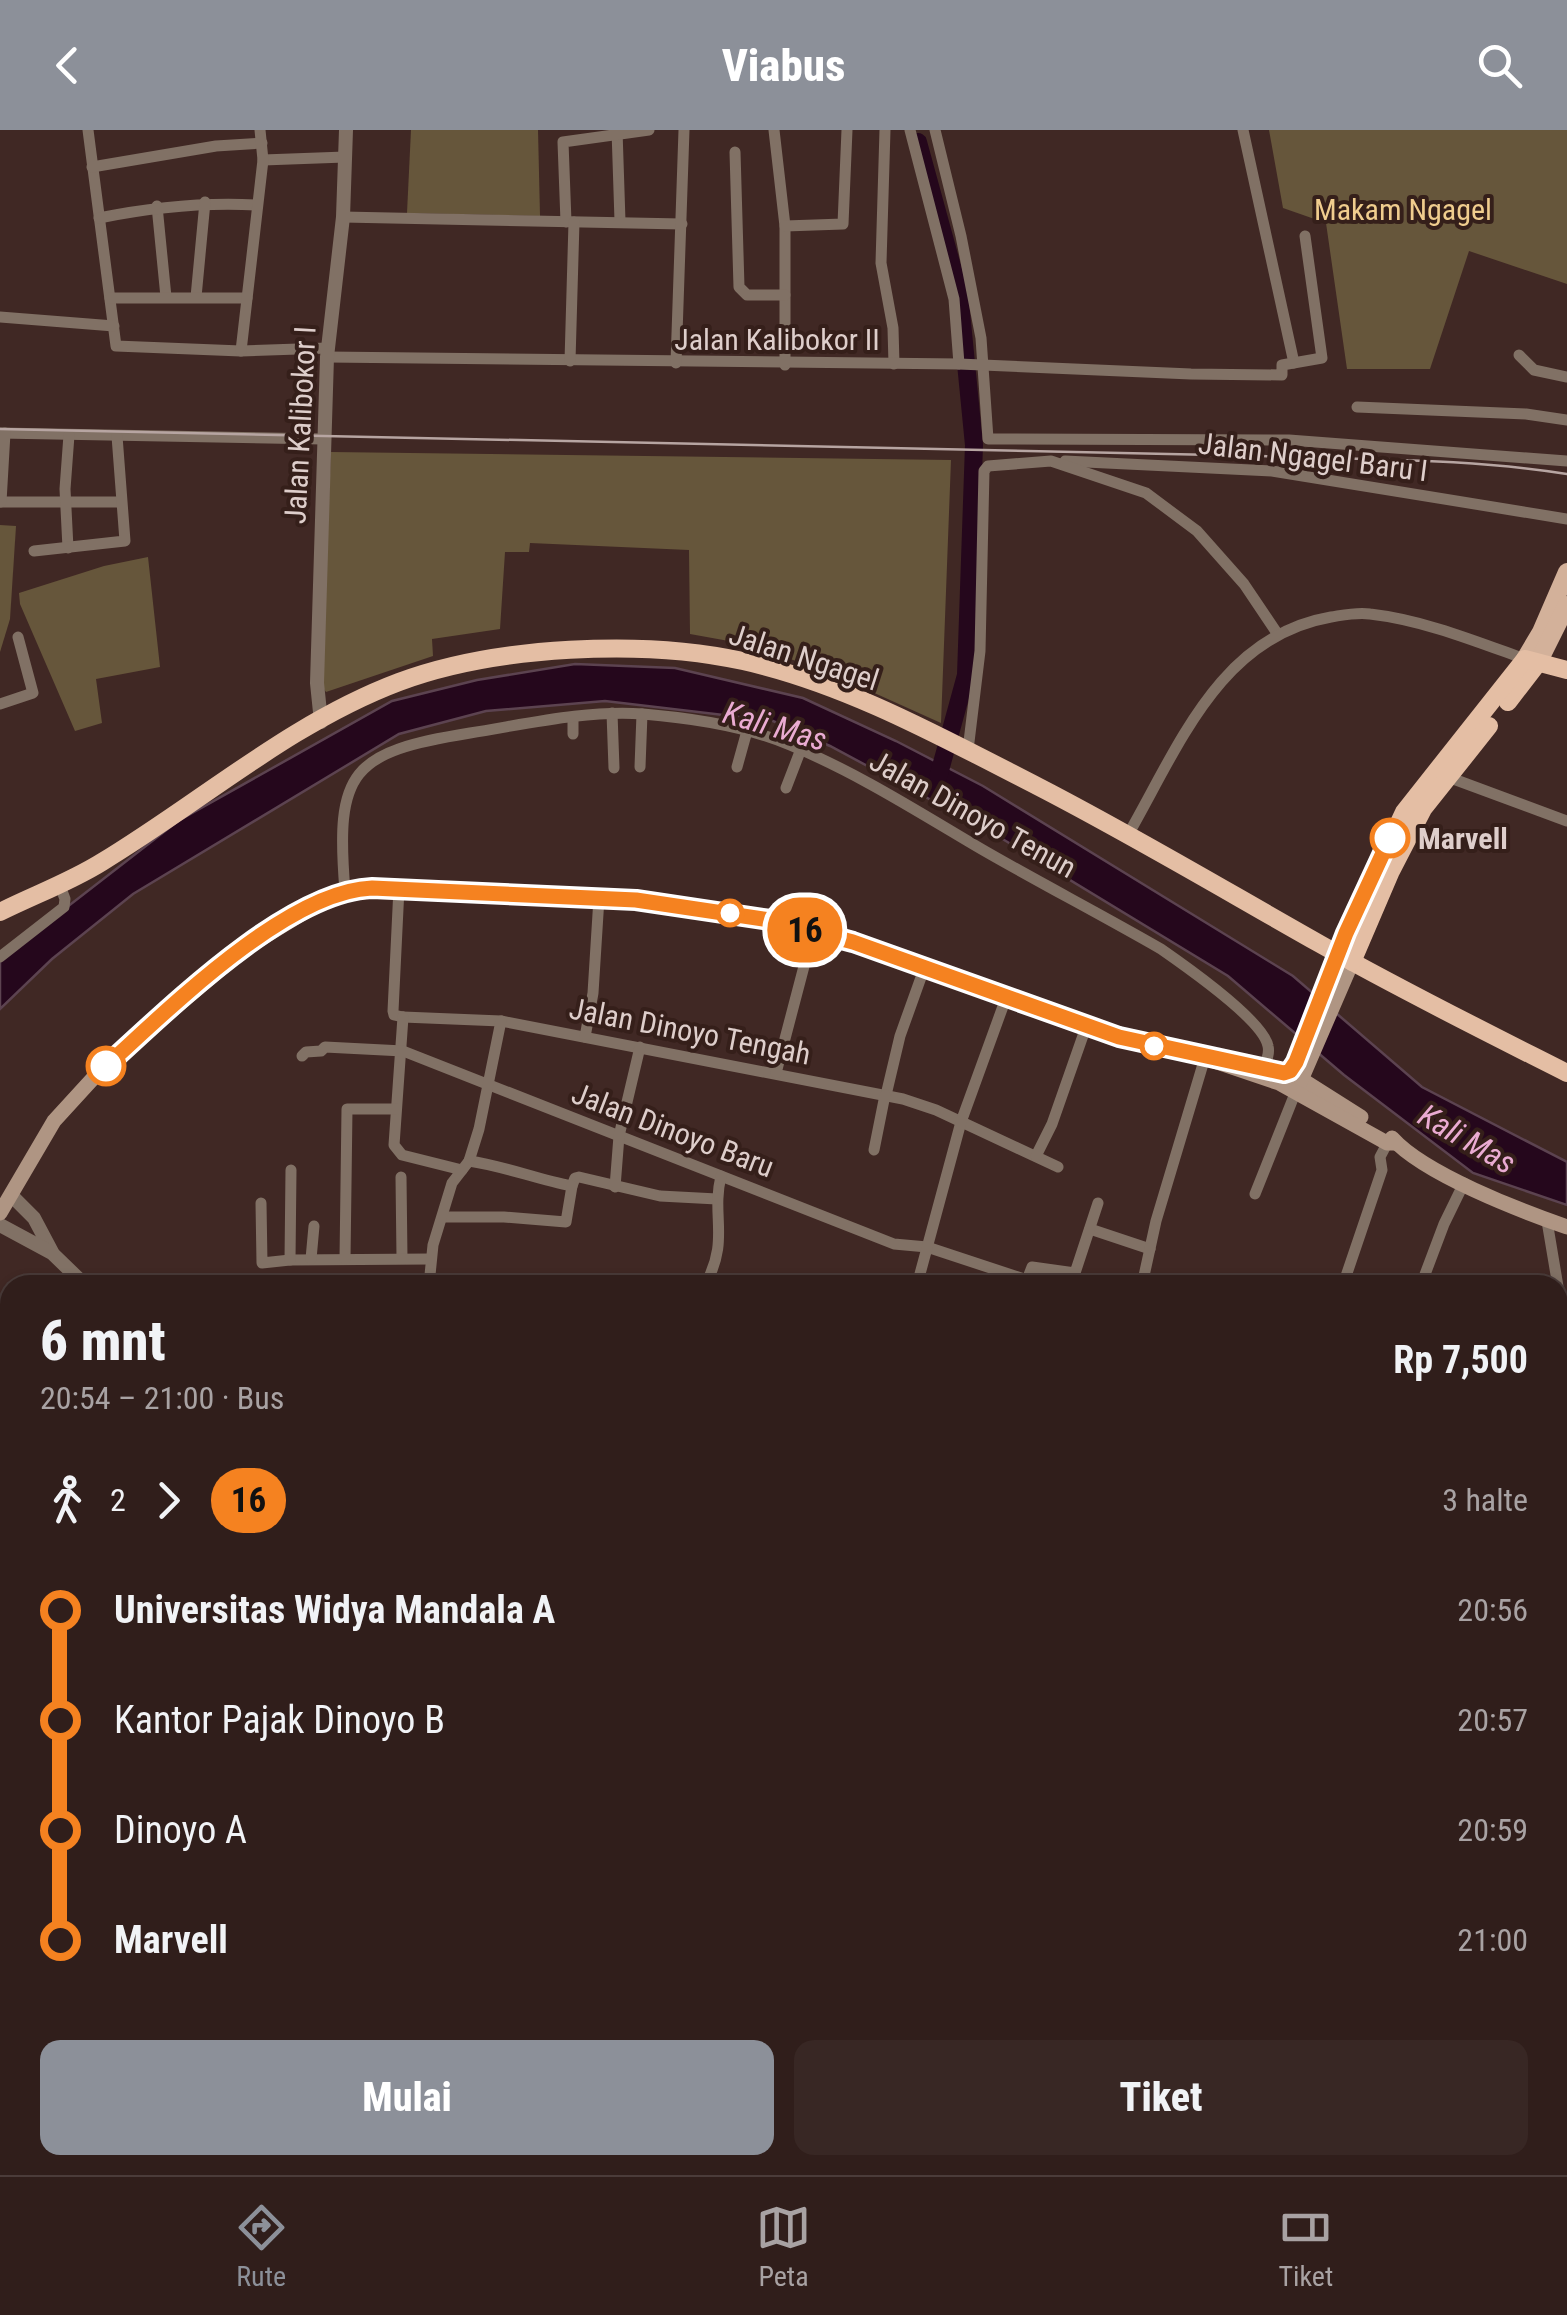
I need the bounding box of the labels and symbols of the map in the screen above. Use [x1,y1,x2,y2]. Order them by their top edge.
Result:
park label: Makam Ngagel [1314,192,1492,227]
street label: Jalan Kalibokor II [674,322,880,357]
street label: Jalan Kalibokor I [277,325,323,525]
street label: Jalan Ngagel Baru I [1196,426,1430,488]
street label: Jalan Ngagel [725,616,883,698]
water label: Kali Mas [719,693,831,759]
street label: Jalan Dinoyo Tenun [864,743,1082,885]
marker: Marvell [1371,819,1409,857]
place label: Marvell [1418,821,1508,856]
line badge: 16 [760,898,850,962]
unlabelled marker [717,900,743,926]
street label: Jalan Dinoyo Tengah [566,990,814,1072]
unlabelled marker [1141,1033,1167,1059]
unlabelled marker [87,1047,125,1085]
street label: Jalan Dinoyo Baru [567,1075,779,1185]
water label: Kali Mas [1412,1096,1522,1182]

